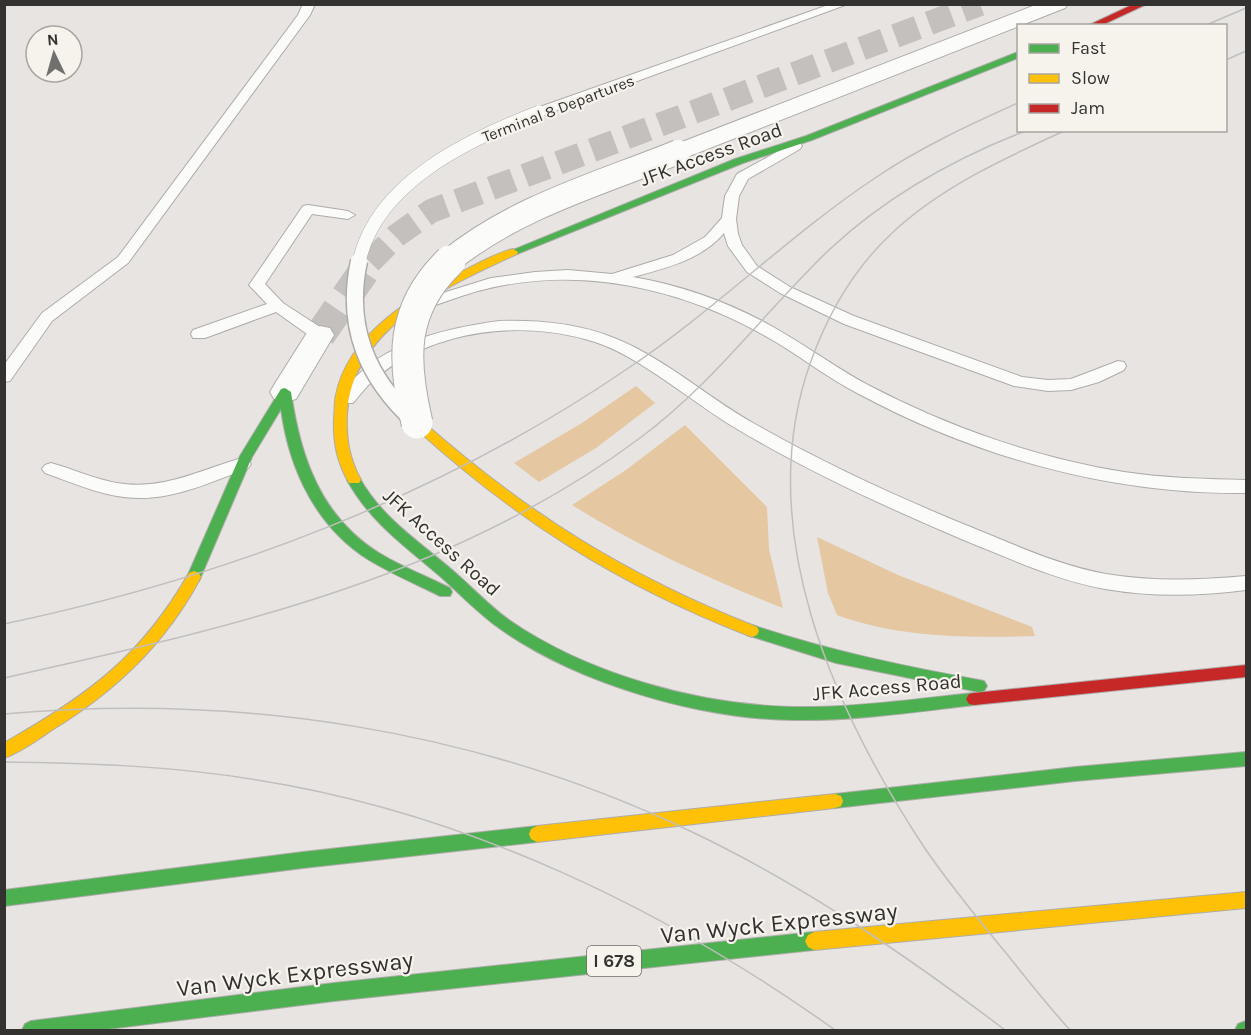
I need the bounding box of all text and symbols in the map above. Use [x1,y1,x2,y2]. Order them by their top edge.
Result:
north arrow [24,24,84,84]
legend [1017,24,1227,132]
text: N [46,30,59,50]
text: Fast [1071,37,1106,59]
text: Slow [1071,67,1110,89]
street label: Terminal 8 Departures [479,71,637,146]
text: Jam [1071,97,1105,119]
street label: JFK Access Road [637,118,785,191]
street label: JFK Access Road [378,484,505,601]
street label: JFK Access Road [811,670,963,705]
street label: Van Wyck Expressway [659,897,899,949]
street label: Van Wyck Expressway [175,946,415,1002]
road number: I 678 [587,946,641,976]

